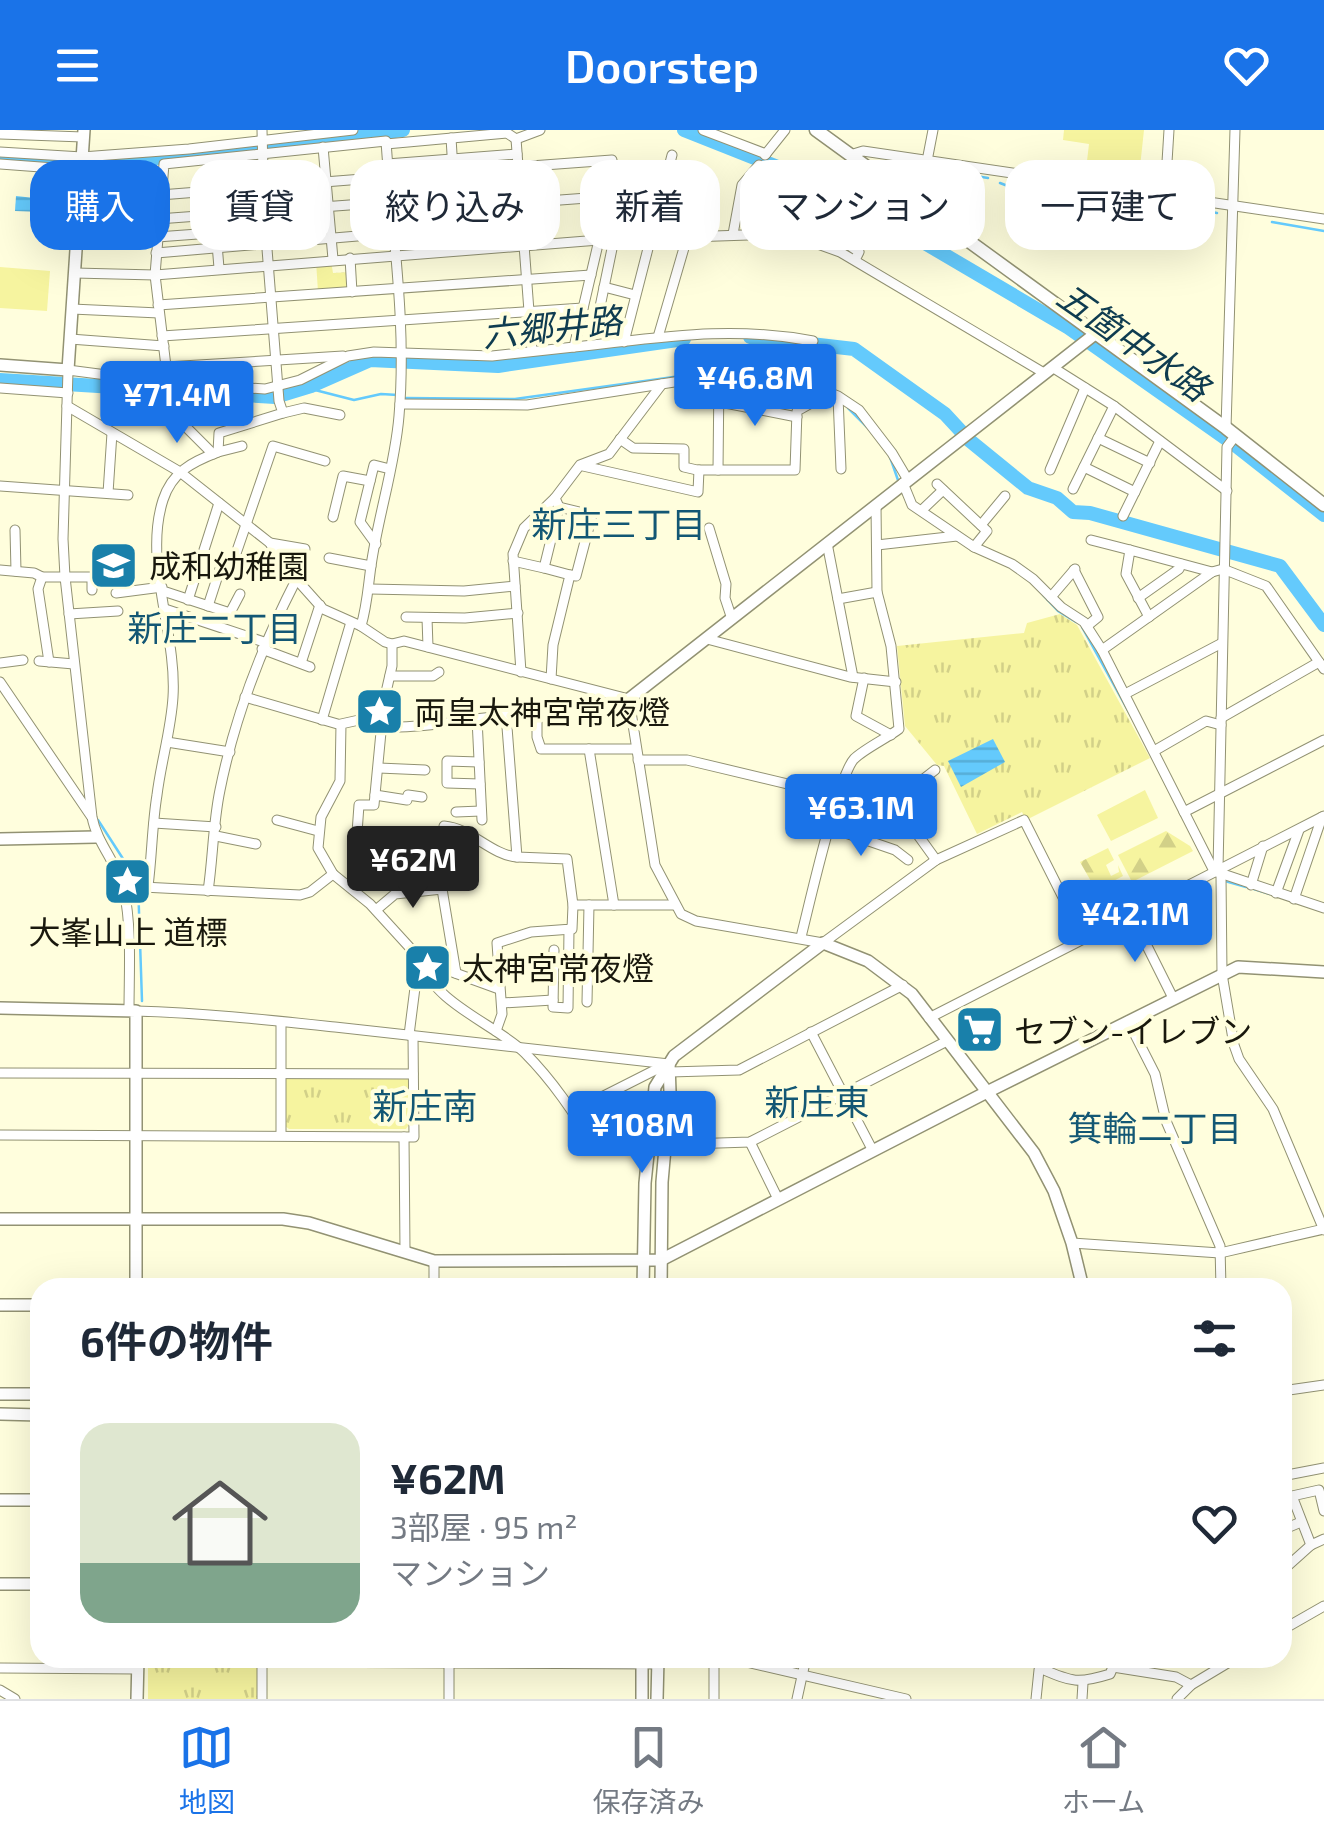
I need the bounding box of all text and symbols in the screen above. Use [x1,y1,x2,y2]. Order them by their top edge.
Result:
icon: menu [50,38,105,93]
text: Doorstep [565,38,759,92]
icon: heart [1219,38,1274,93]
chip: 購入 [30,160,170,250]
chip: 賃貸 [190,160,330,250]
chip: 絞り込み [350,160,560,250]
chip: 新着 [580,160,720,250]
chip: マンション [740,160,985,250]
chip: 一戸建て [1005,160,1215,250]
water label: 五箇中水路 [1050,274,1220,410]
water label: 六郷井路 [480,297,627,354]
pin: ¥46.8M [674,344,836,429]
text: ¥46.8M [696,357,814,395]
pin: ¥71.4M [96,361,258,446]
text: ¥71.4M [122,374,232,412]
district label: 新庄三丁目 [531,502,707,544]
school or university icon: 成和幼稚園 [88,539,140,591]
place label: 成和幼稚園 [149,546,309,584]
district label: 新庄二丁目 [127,606,303,648]
place icon: 両皇太神宮常夜燈 [353,685,405,737]
place label: 両皇太神宮常夜燈 [414,692,670,730]
pin: ¥63.1M [780,774,942,859]
text: ¥63.1M [807,787,915,825]
pin: ¥62M [354,826,472,911]
text: ¥62M [369,839,457,877]
place icon: 大峯山上 道標 [102,855,154,907]
pin: ¥42.1M [1054,880,1216,965]
text: ¥42.1M [1080,893,1190,931]
place label: 大峯山上 道標 [28,912,228,950]
place icon: 太神宮常夜燈 [401,941,453,993]
place label: 太神宮常夜燈 [462,948,654,986]
supermarket icon: セブン-イレブン [953,1004,1005,1056]
place label: セブン-イレブン [1014,1011,1252,1049]
district label: 新庄東 [764,1080,870,1122]
district label: 新庄南 [372,1084,478,1126]
pin: ¥108M [572,1091,712,1176]
text: ¥108M [590,1104,694,1142]
district label: 箕輪二丁目 [1067,1106,1243,1148]
icon: filters [1187,1311,1242,1366]
text: 6件の物件 [80,1315,273,1365]
text: ¥62M [390,1452,506,1502]
icon: home [160,1463,280,1583]
icon: heart [1187,1496,1242,1551]
text: 3部屋 · 95 m² [390,1507,578,1545]
text: マンション [390,1553,550,1591]
tab: 地図 [179,1720,235,1820]
tab: 保存済み [592,1720,704,1820]
tab: ホーム [1062,1720,1145,1820]

